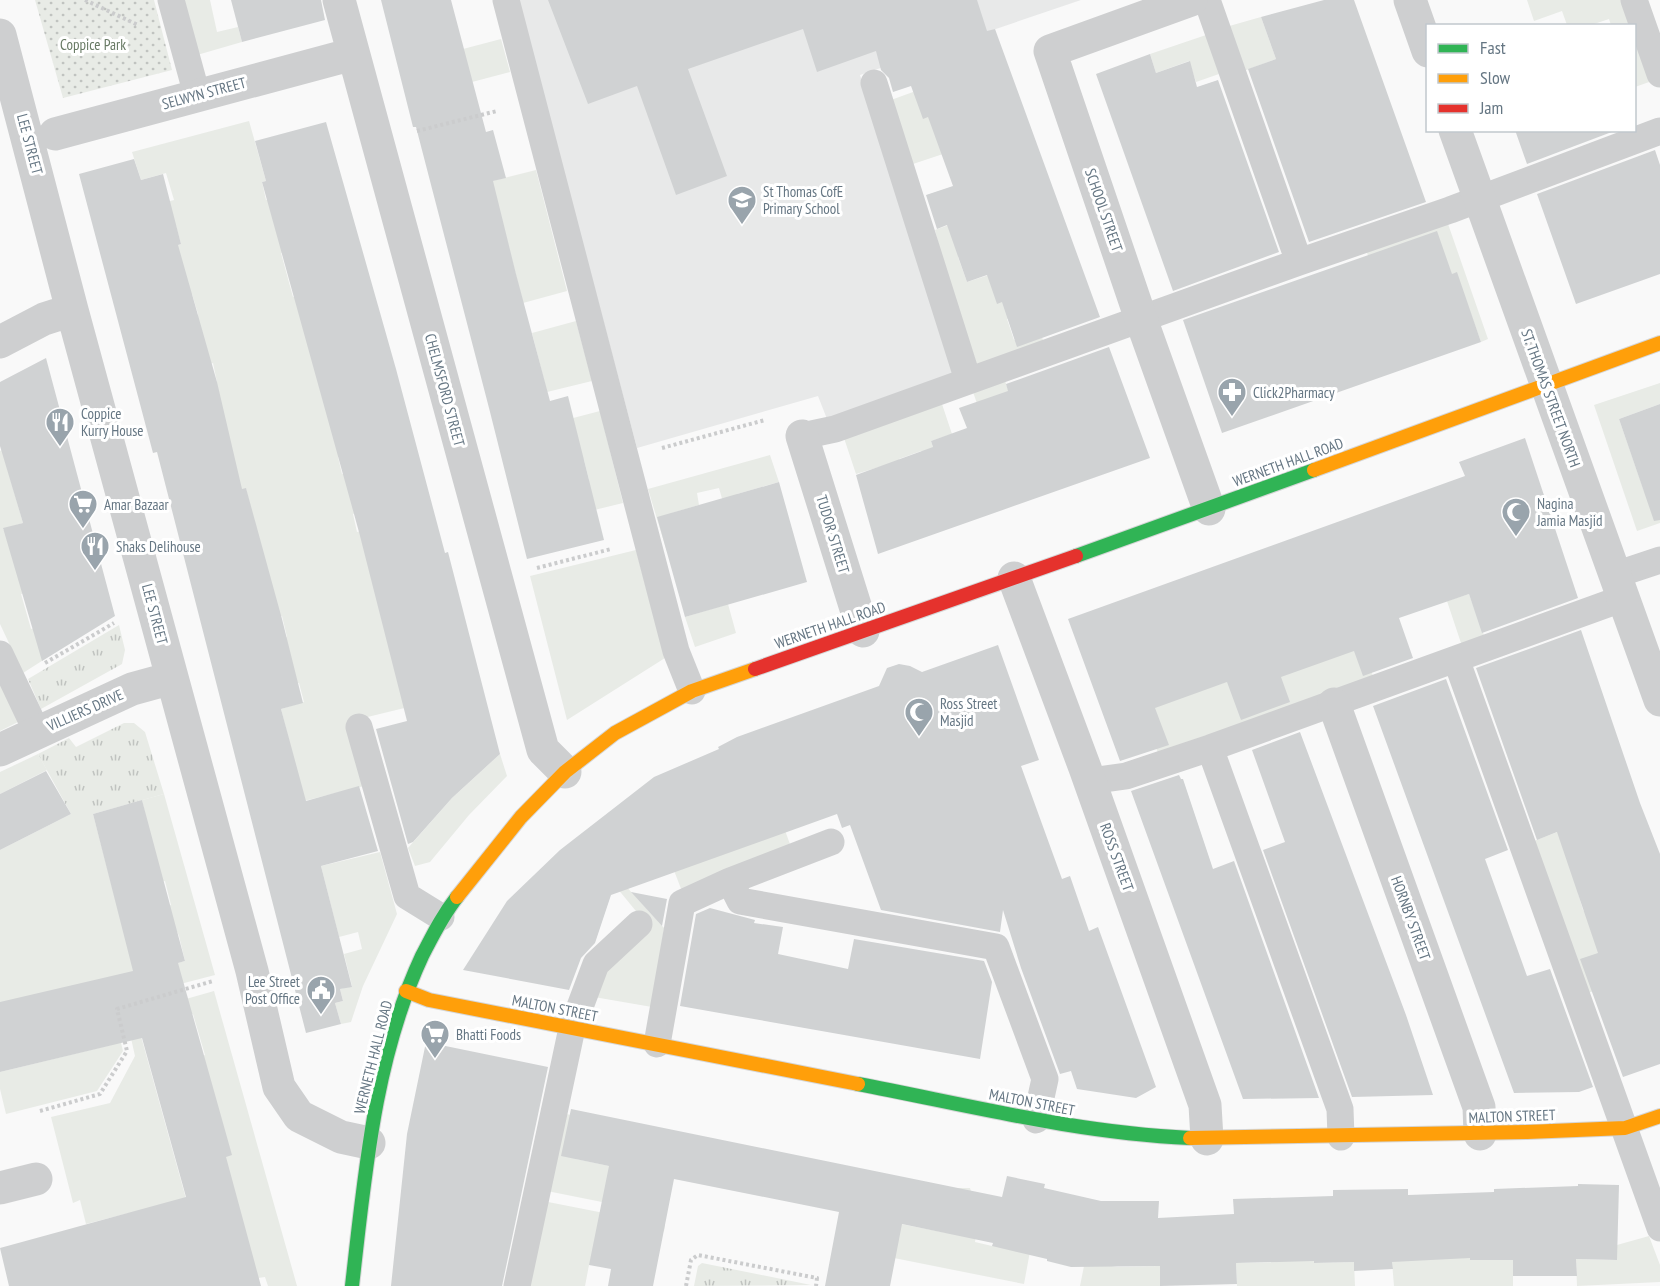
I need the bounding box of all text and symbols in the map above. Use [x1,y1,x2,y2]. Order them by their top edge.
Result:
legend [1426,24,1636,132]
park label: Coppice Park [60,35,126,54]
text: Fast [1480,36,1506,59]
text: Slow [1480,66,1511,89]
street label: SELWYN STREET [160,73,248,113]
text: Jam [1479,96,1503,119]
street label: LEE STREET [13,112,47,177]
street label: SCHOOL STREET [1081,166,1127,254]
place label: St Thomas CofE Primary School [763,182,843,218]
school or university icon: St Thomas CofE Primary School [726,184,758,226]
street label: ST. THOMAS STREET NORTH [1517,326,1585,470]
street label: CHELMSFORD STREET [421,331,469,449]
pharmacy icon: Click2Pharmacy [1216,376,1248,418]
place label: Click2Pharmacy [1253,383,1335,402]
place label: Coppice Kurry House [81,404,144,440]
restaurant icon: Coppice Kurry House [44,406,76,448]
street label: WERNETH HALL ROAD [1230,433,1346,491]
supermarket icon: Amar Bazaar [67,488,99,530]
street label: TUDOR STREET [812,493,854,576]
place label: Nagina Jamia Masjid [1536,494,1602,530]
place label: Amar Bazaar [104,495,170,514]
mosque icon: Nagina Jamia Masjid [1500,496,1532,538]
restaurant icon: Shaks Delihouse [79,530,111,572]
place label: Shaks Delihouse [116,537,201,556]
street label: LEE STREET [138,582,172,647]
street label: WERNETH HALL ROAD [772,597,888,653]
street label: VILLIERS DRIVE [43,685,126,736]
place label: Ross Street Masjid [940,694,997,730]
mosque icon: Ross Street Masjid [903,696,935,738]
street label: ROSS STREET [1096,820,1138,894]
street label: HORNBY STREET [1387,873,1435,963]
place label: Lee Street Post Office [245,972,300,1008]
public building icon: Lee Street Post Office [305,974,337,1016]
street label: MALTON STREET [511,990,600,1026]
street label: WERNETH HALL ROAD [350,998,396,1116]
supermarket icon: Bhatti Foods [419,1018,451,1060]
place label: Bhatti Foods [456,1025,521,1044]
street label: MALTON STREET [988,1084,1077,1120]
street label: MALTON STREET [1468,1105,1556,1127]

